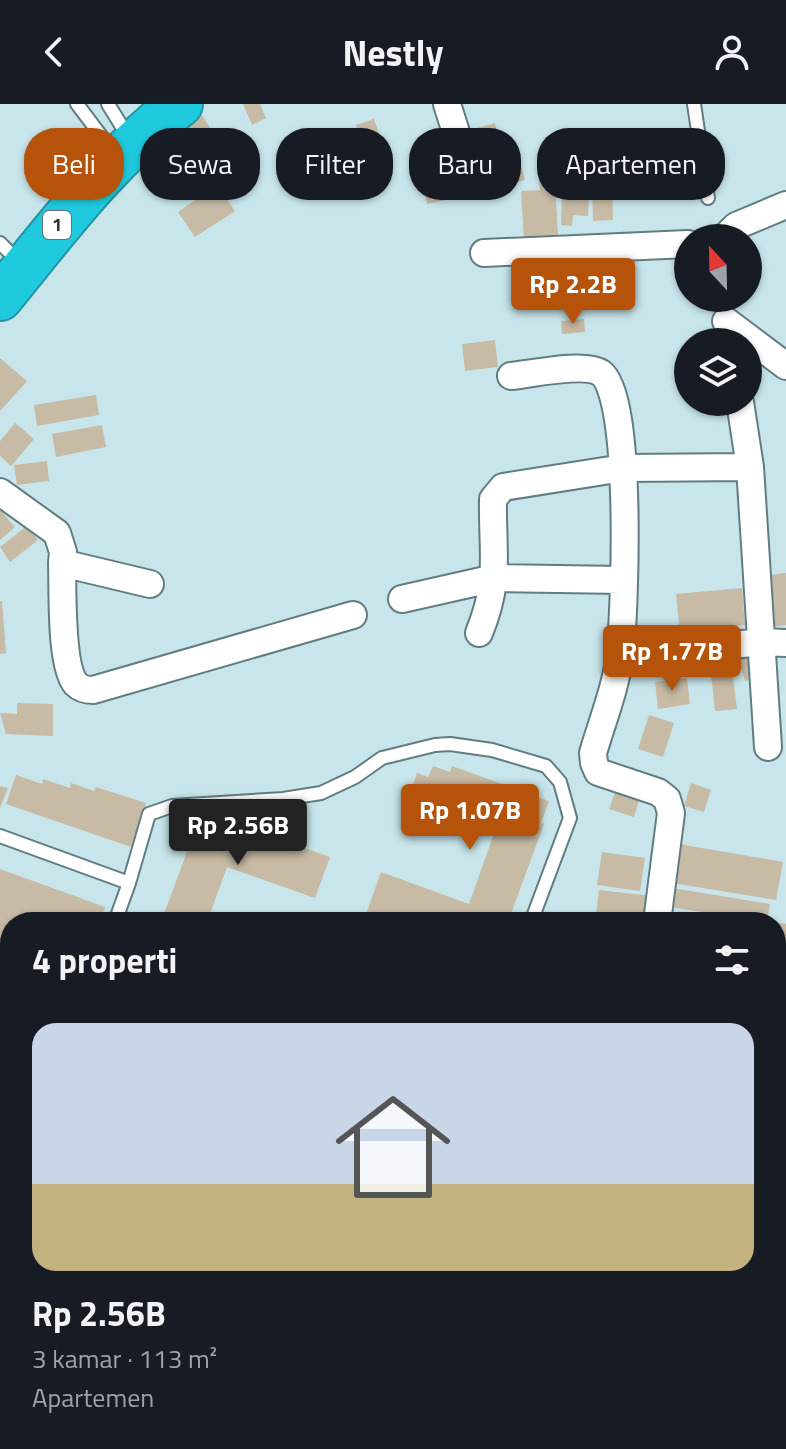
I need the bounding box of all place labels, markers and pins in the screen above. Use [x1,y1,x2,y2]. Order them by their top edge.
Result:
pin: Rp 2.2B [499,258,647,326]
pin: Rp 1.77B [589,625,755,693]
pin: Rp 1.07B [387,784,553,852]
pin: Rp 2.56B [155,799,321,867]

